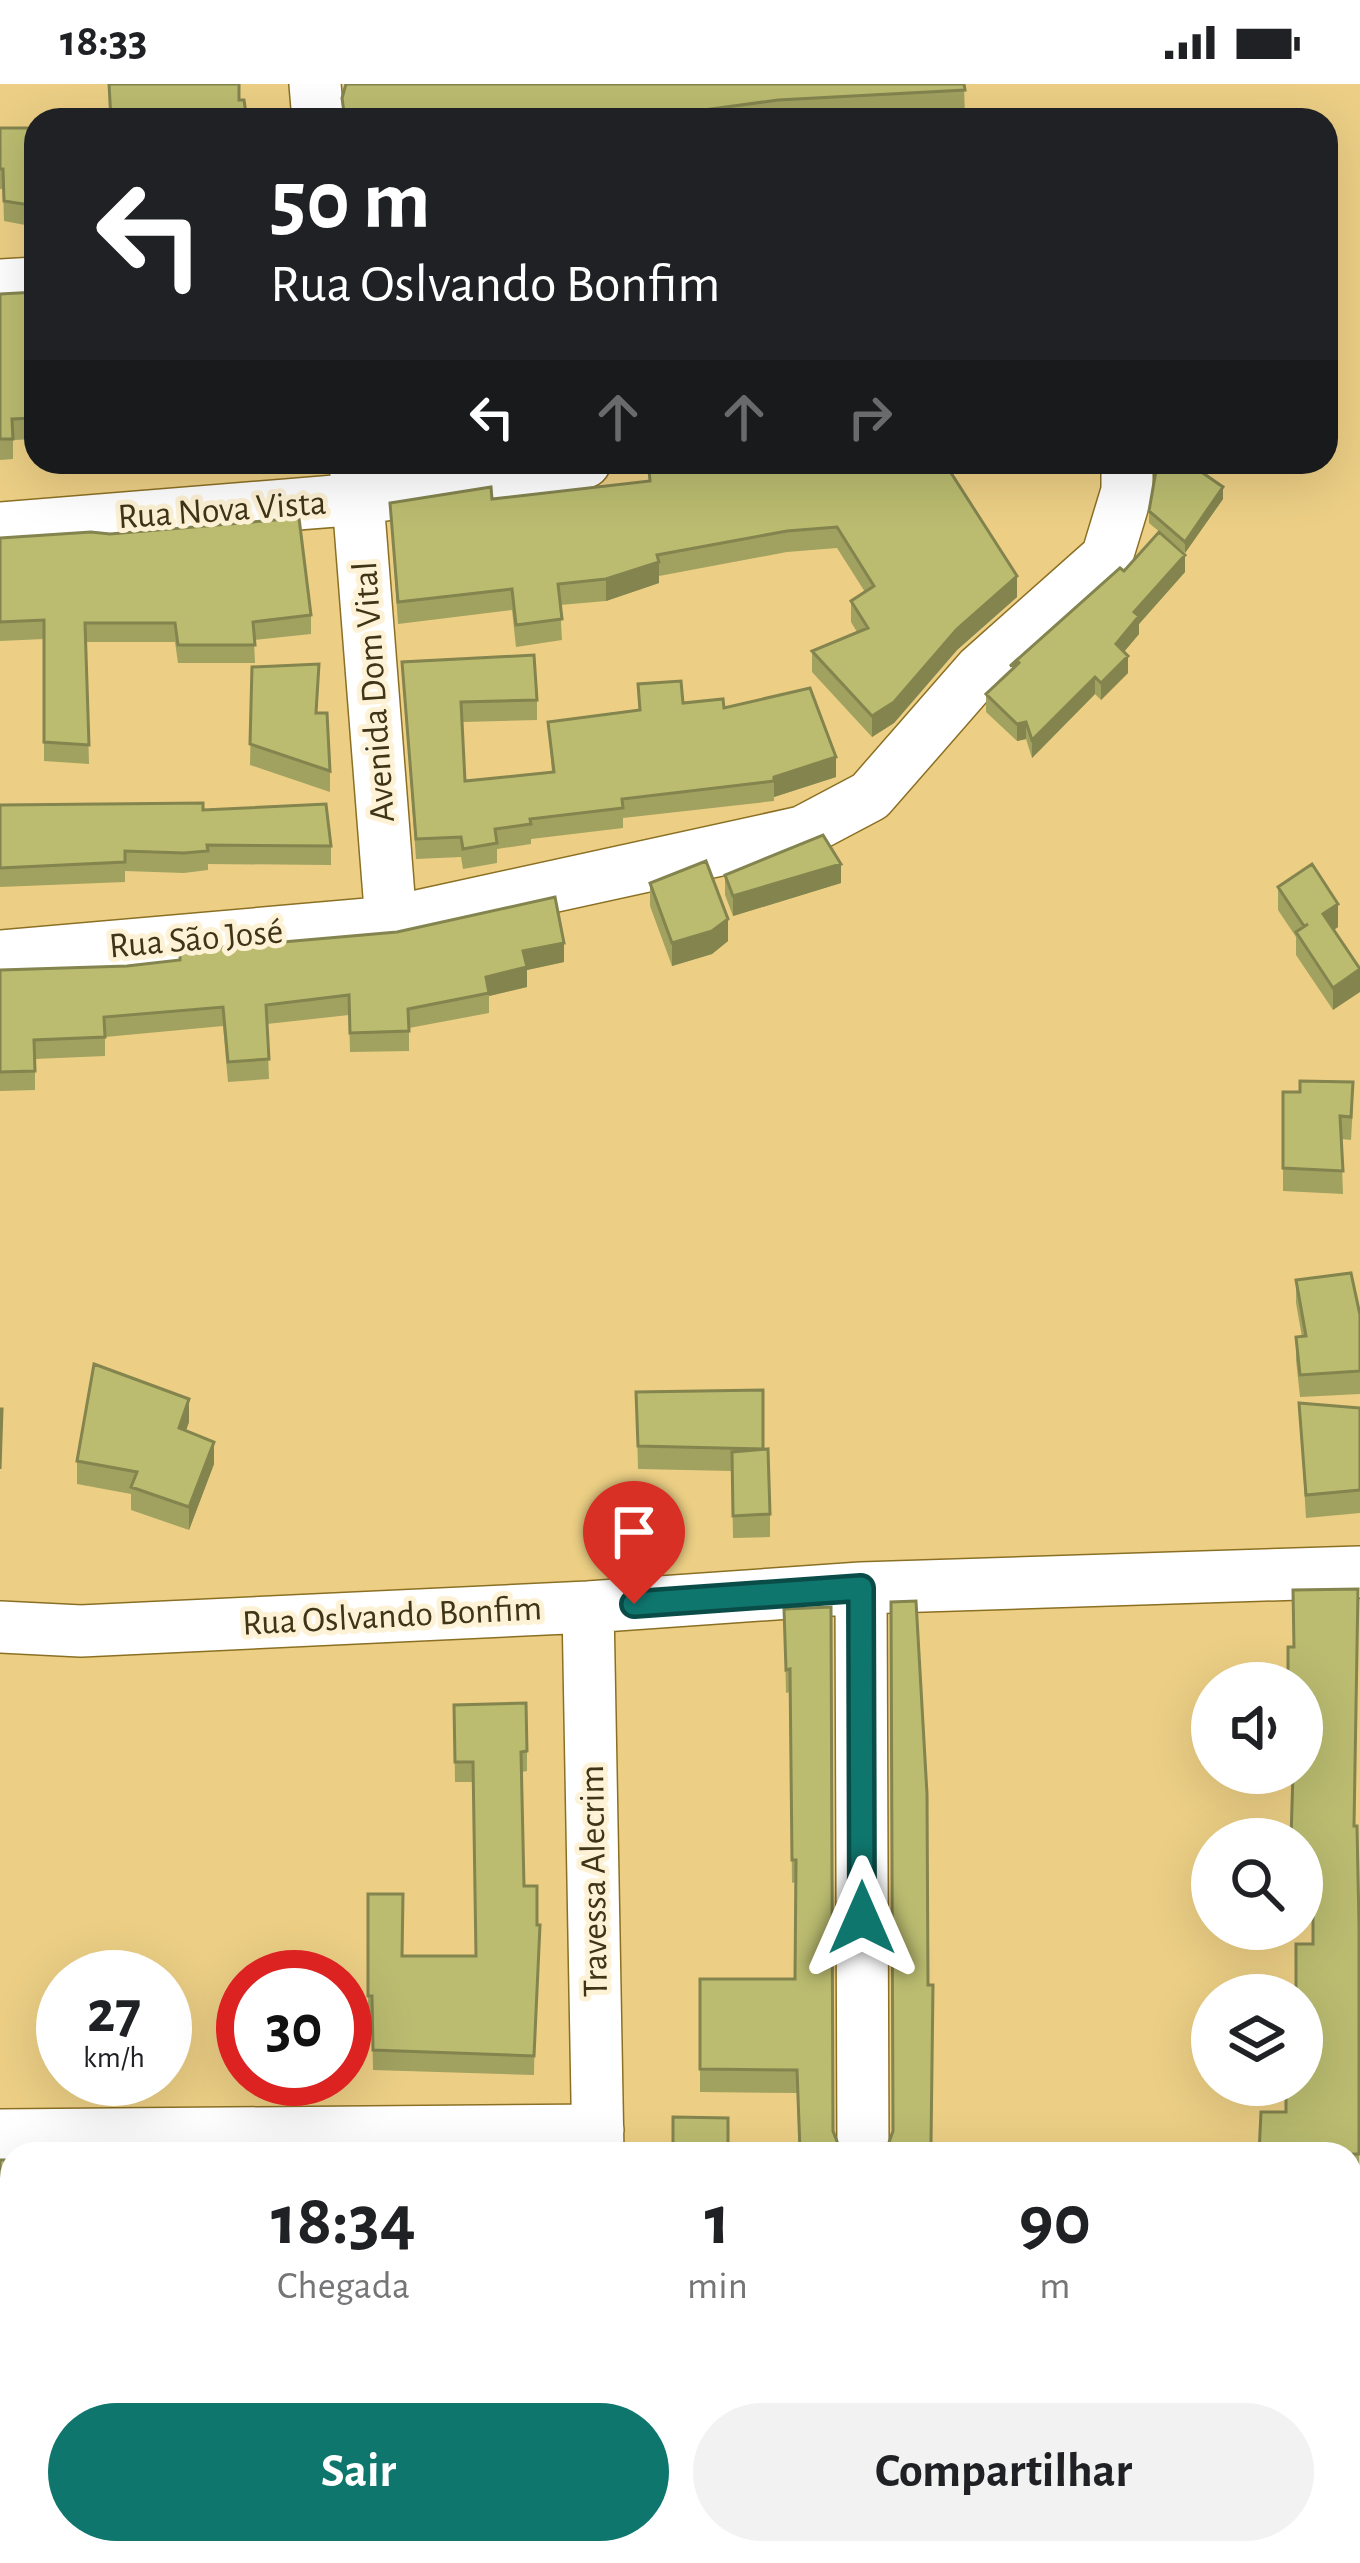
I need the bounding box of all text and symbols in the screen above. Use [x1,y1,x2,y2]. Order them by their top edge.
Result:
text: 18:33 [60,19,147,64]
icon: left [72,156,228,312]
text: 50 m [270,160,431,244]
text: Rua Oslvando Bonfim [270,258,720,312]
icon: left [459,384,525,450]
icon: ahead [585,384,651,450]
icon: ahead [711,384,777,450]
icon: right [837,384,903,450]
street label: Rua Nova Vista [117,485,327,535]
street label: Avenida Dom Vital [347,560,401,824]
street label: Rua São José [107,913,285,965]
pin [583,1481,685,1604]
icon: arrive [601,1499,667,1565]
street label: Rua Oslvando Bonfim [241,1590,543,1642]
map controls [1191,1662,1323,2106]
button: sound [1191,1662,1323,1794]
street label: Travessa Alecrim [574,1765,614,1997]
button: search [1191,1818,1323,1950]
position arrow [799,1855,925,1981]
speed limit sign: 30 [216,1950,372,2106]
button: layers [1191,1974,1323,2106]
text: 27 [87,1983,141,2043]
text: km/h [83,2043,145,2073]
text: 18:34 [271,2185,416,2257]
text: 1 [704,2185,730,2257]
text: 90 [1019,2185,1091,2257]
text: Chegada [277,2267,410,2306]
text: min [687,2267,748,2306]
text: m [1039,2267,1070,2306]
button: Sair [48,2403,669,2541]
button: Compartilhar [693,2403,1314,2541]

